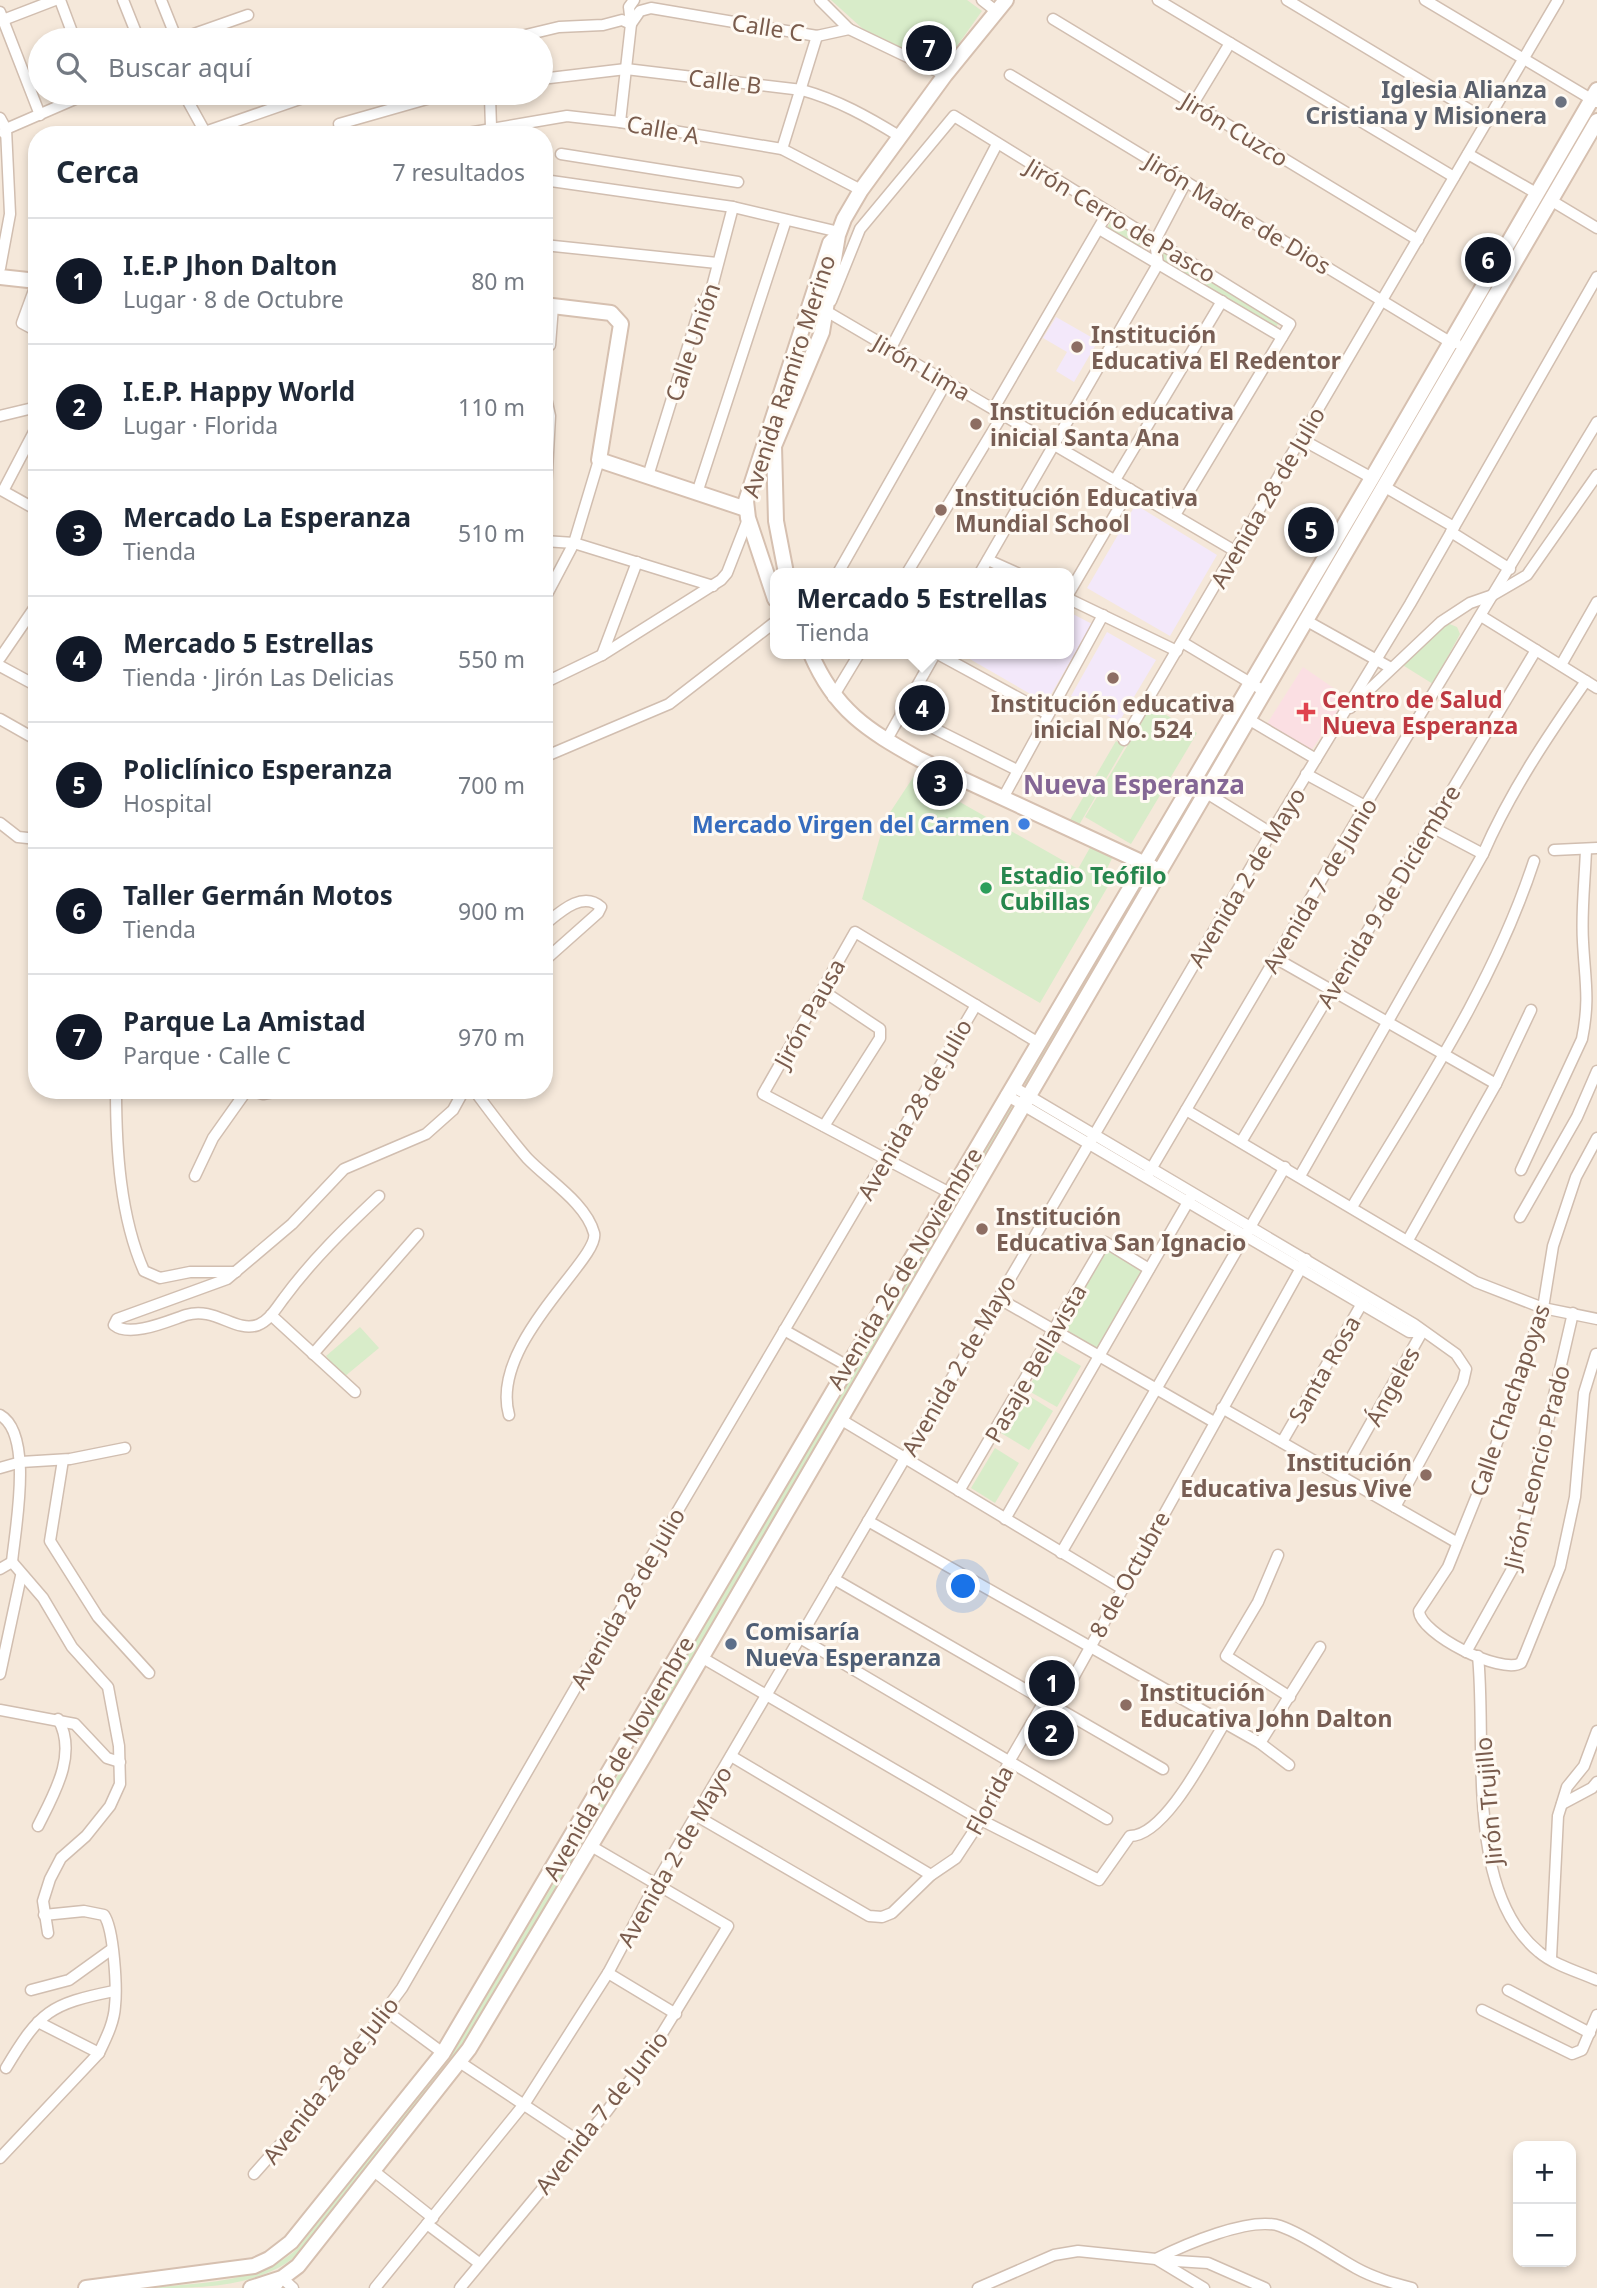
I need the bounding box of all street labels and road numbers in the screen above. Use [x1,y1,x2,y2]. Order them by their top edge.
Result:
street label: Calle C [730,6,806,48]
street label: Calle B [687,61,763,101]
street label: Jirón Cuzco [1174,83,1295,174]
street label: Calle A [624,107,702,151]
street label: Jirón Madre de Dios [1137,144,1337,281]
street label: Jirón Cerro de Pasco [1018,149,1222,290]
street label: Avenida Ramiro Merino [734,251,842,501]
street label: Calle Unión [657,278,727,406]
street label: Jirón Lima [866,325,977,408]
street label: Avenida 28 de Julio [1202,401,1332,593]
street label: Avenida 9 de Diciembre [1309,778,1467,1014]
street label: Avenida 2 de Mayo [1180,781,1312,973]
street label: Avenida 7 de Junio [1254,791,1384,979]
street label: Jirón Pausa [765,953,852,1075]
street label: Avenida 28 de Julio [849,1013,979,1205]
street label: Avenida 26 de Noviembre [819,1141,989,1395]
street label: Avenida 2 de Mayo [893,1269,1023,1461]
street label: Pasaje Bellavista [977,1278,1093,1448]
street label: Calle Chachapoyas [1461,1300,1557,1500]
street label: Santa Rosa [1280,1309,1368,1429]
street label: Ángeles [1357,1341,1427,1431]
street label: Jirón Leoncio Prado [1495,1362,1577,1574]
street label: Avenida 28 de Julio [562,1502,692,1694]
street label: 8 de Octubre [1081,1505,1177,1643]
street label: Avenida 26 de Noviembre [535,1630,701,1886]
street label: Jirón Trujillo [1466,1736,1510,1868]
street label: Avenida 2 de Mayo [609,1760,739,1952]
street label: Florida [957,1760,1021,1840]
street label: Avenida 28 de Julio [255,1990,405,2170]
street label: Avenida 7 de Junio [527,2024,675,2200]

